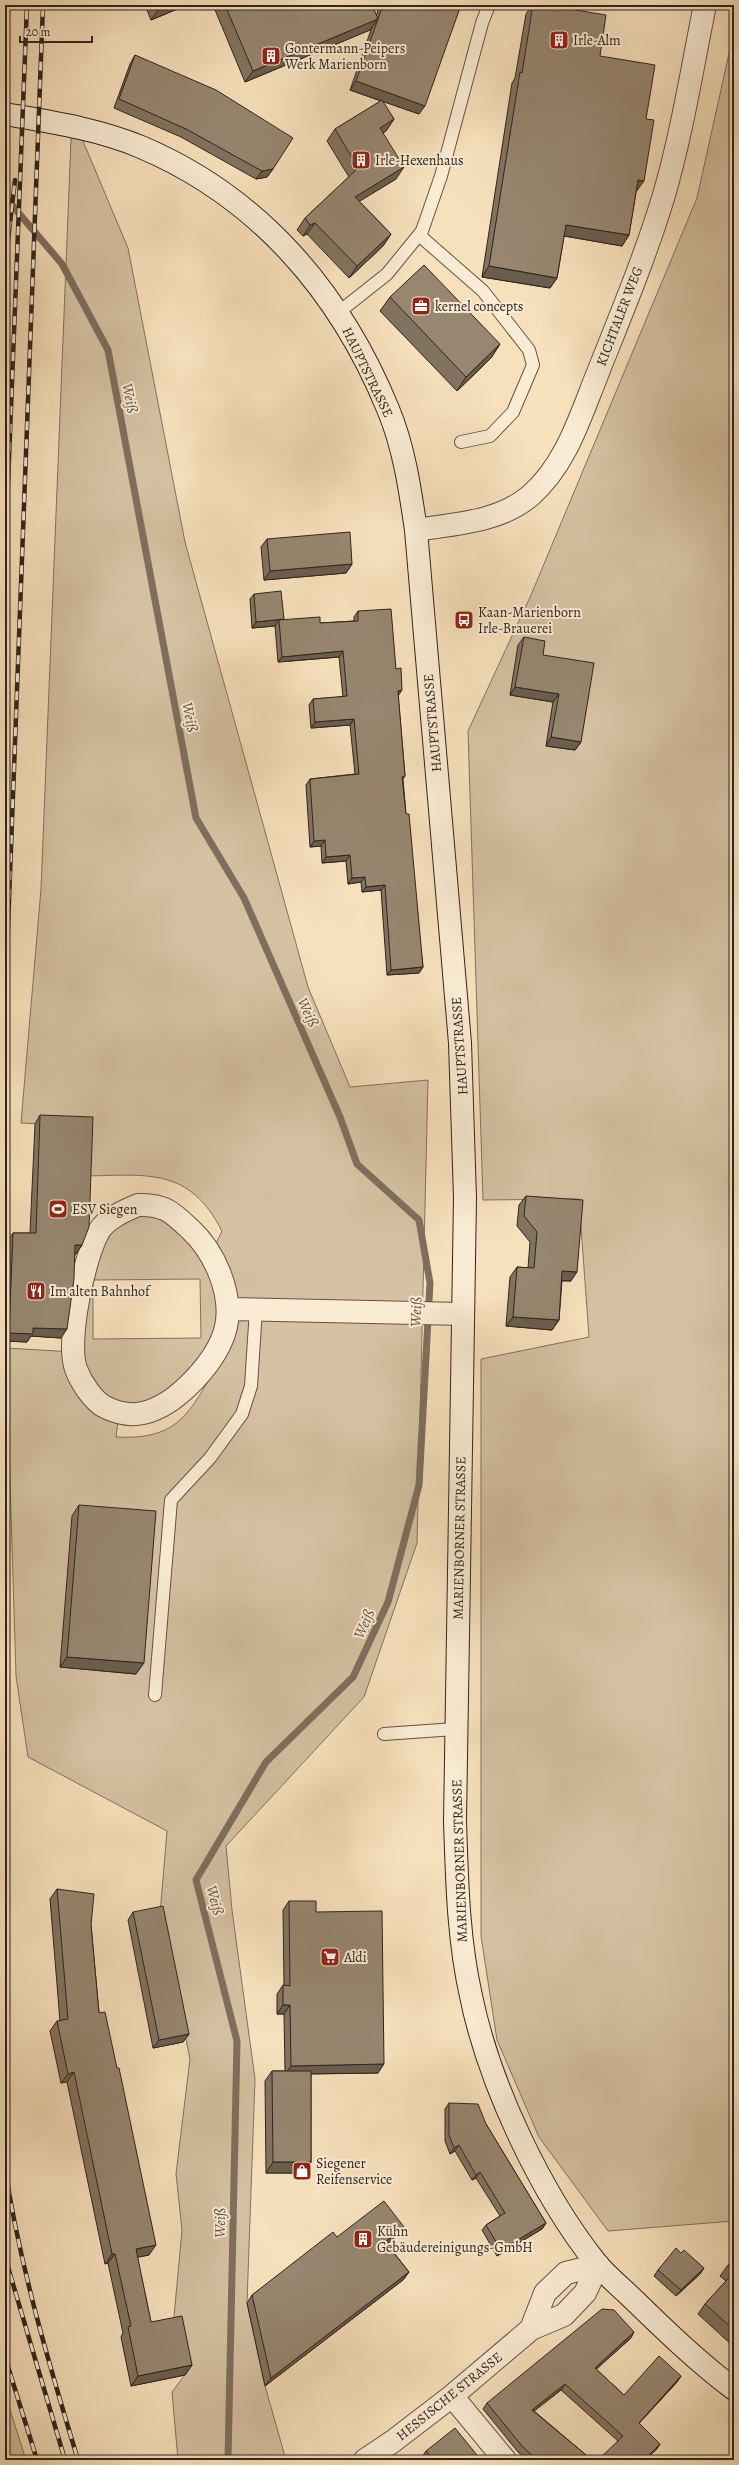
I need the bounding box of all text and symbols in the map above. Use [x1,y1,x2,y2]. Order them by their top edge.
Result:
scale bar [20,18,92,44]
text: 20 m [26,24,50,40]
building icon: Irle-Alm [548,29,570,51]
place label: Irle-Alm [573,31,621,50]
place label: Gontermann-Peipers Werk Marienborn [284,39,405,74]
building icon: Gontermann-Peipers Werk Marienborn [260,45,282,67]
building icon: Irle-Hexenhaus [350,149,372,171]
place label: Irle-Hexenhaus [375,151,464,170]
street label: KICHTALER WEG [592,264,647,369]
office icon: kernel concepts [410,295,432,317]
place label: kernel concepts [435,297,523,316]
street label: HAUPTSTRASSE [337,324,398,421]
water label: Weiß [117,381,143,415]
place label: Kaan-Marienborn Irle-Brauerei [478,603,581,638]
bus stop icon: Kaan-Marienborn Irle-Brauerei [453,609,475,631]
street label: HAUPTSTRASSE [419,673,446,773]
water label: Weiß [177,700,203,734]
water label: Weiß [293,994,323,1030]
street label: HAUPTSTRASSE [447,996,472,1096]
sports icon: ESV Siegen [47,1198,69,1220]
place label: ESV Siegen [72,1200,138,1219]
restaurant icon: Im alten Bahnhof [25,1280,47,1302]
place label: Im alten Bahnhof [50,1282,152,1301]
water label: Weiß [405,1297,427,1327]
street label: MARIENBORNER STRASSE [449,1456,470,1620]
water label: Weiß [349,1606,379,1642]
street label: MARIENBORNER STRASSE [447,1779,472,1943]
water label: Weiß [202,1883,228,1917]
supermarket icon: Aldi [319,1946,341,1968]
place label: Aldi [343,1948,367,1967]
place label: Siegener Reifenservice [316,2154,392,2189]
shop icon: Siegener Reifenservice [291,2160,313,2182]
water label: Weiß [210,2208,230,2238]
place label: Kühn Gebäudereinigungs-GmbH [377,2222,533,2257]
building icon: Kühn Gebäudereinigungs-GmbH [352,2228,374,2250]
street label: HESSISCHE STRASSE [392,2348,506,2445]

